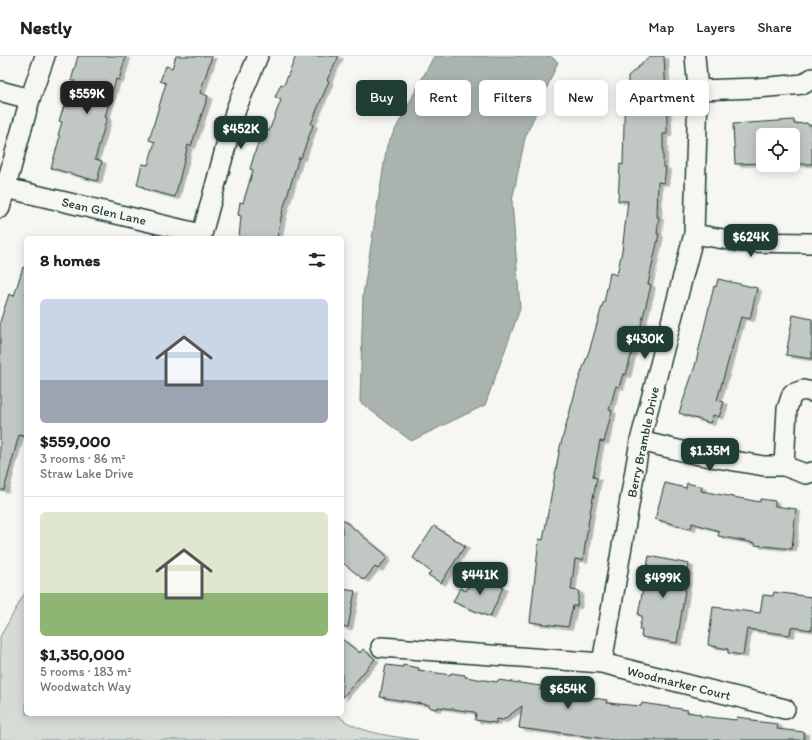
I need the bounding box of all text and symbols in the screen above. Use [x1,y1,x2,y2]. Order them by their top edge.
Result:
text: Nestly [20,16,72,39]
text: Map [649,19,674,36]
text: Layers [696,19,735,36]
text: Share [757,19,792,36]
chip: Buy [356,80,407,116]
chip: Rent [415,80,471,116]
chip: Filters [479,80,546,116]
chip: New [554,80,608,116]
chip: Apartment [616,80,709,116]
pin: $559K [59,81,115,115]
text: $559K [69,86,105,101]
pin: $452K [213,116,269,150]
text: $452K [223,121,259,136]
map controls [756,128,800,172]
button: locate [756,128,800,172]
street label: Sean Glen Lane [60,194,148,228]
pin: $624K [723,224,779,258]
text: $624K [733,229,769,244]
icon: filters [306,249,328,271]
text: 8 homes [40,250,100,270]
icon: home [148,325,220,397]
pin: $430K [617,326,673,360]
text: $430K [626,331,664,346]
street label: Berry Bramble Drive [624,385,662,499]
text: $559,000 [40,431,111,451]
pin: $1.35M [677,438,743,472]
text: $1.35M [690,443,730,458]
text: 3 rooms · 86 m² [40,451,126,466]
text: Straw Lake Drive [40,466,134,481]
icon: home [148,538,220,610]
pin: $441K [452,562,508,596]
pin: $499K [635,565,691,599]
text: $441K [462,567,498,582]
text: $499K [645,570,681,585]
text: $1,350,000 [40,644,125,664]
street label: Woodmarker Court [626,663,733,703]
text: 5 rooms · 183 m² [40,664,132,679]
pin: $654K [540,676,596,710]
text: Woodwatch Way [40,679,131,694]
text: $654K [550,681,586,696]

